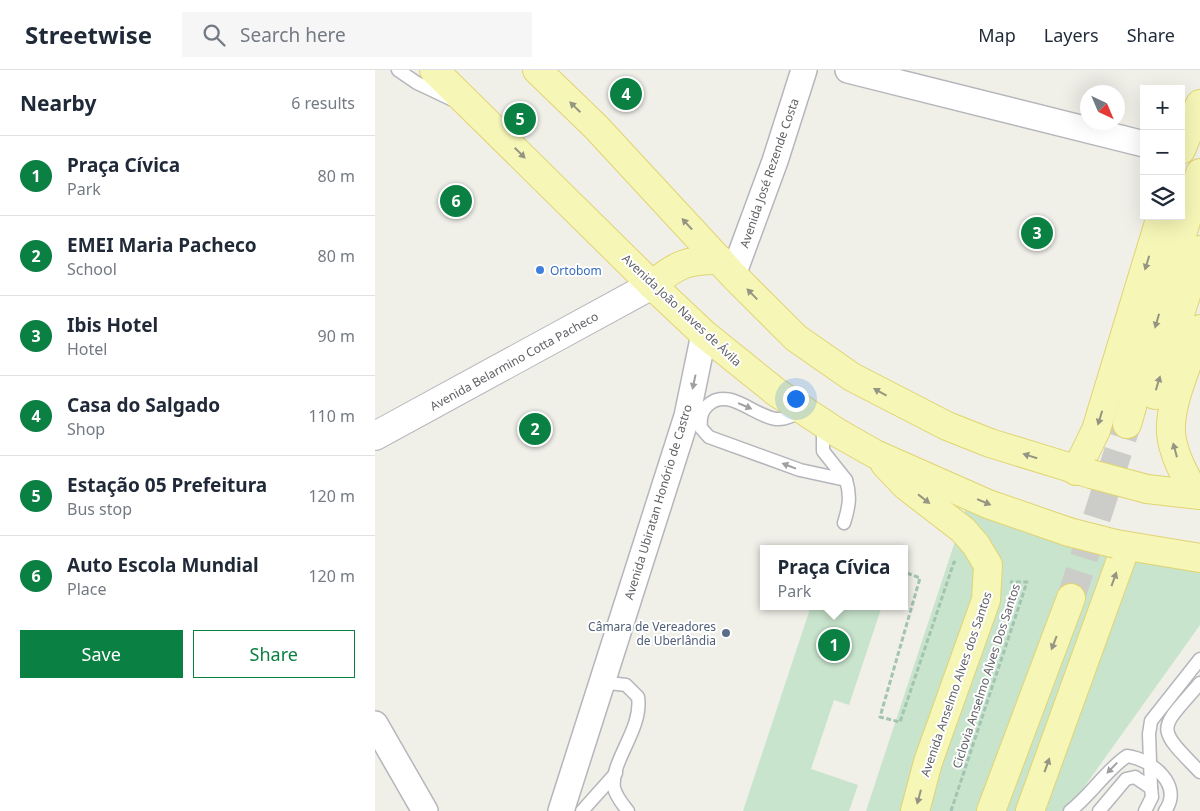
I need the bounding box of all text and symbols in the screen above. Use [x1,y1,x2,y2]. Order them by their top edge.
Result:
search box [182,12,532,57]
text: Streetwise [25,18,152,51]
icon: search [200,21,228,49]
text: Search here [240,22,346,48]
text: Map [978,23,1016,47]
text: Layers [1044,23,1099,47]
text: Share [1127,23,1175,47]
pin: 4 [610,75,642,113]
north arrow [1080,85,1125,130]
map controls [1140,85,1185,220]
button: + [1140,85,1185,130]
text: Nearby [20,89,96,117]
text: 6 results [291,92,355,114]
street label: Avenida José Rezende Costa [735,96,803,250]
pin: 5 [504,100,536,138]
one-way arrow [569,101,581,113]
button: − [1140,130,1185,175]
one-way arrow [513,146,525,158]
text: Praça Cívica [67,152,180,178]
text: 1 [31,165,41,187]
text: 80 m [318,165,355,187]
button: layers [1140,175,1185,220]
text: Park [67,178,101,200]
pin: 6 [440,182,472,220]
pin: 3 [1021,214,1053,252]
one-way arrow [681,218,693,230]
text: EMEI Maria Pacheco [67,232,257,258]
text: 2 [31,245,41,267]
text: 80 m [318,245,355,267]
street label: Avenida João Naves de Ávila [619,250,745,370]
one-way arrow [1142,256,1150,271]
text: School [67,258,117,280]
place label: Ortobom [550,262,602,279]
marker: Ortobom [534,264,546,276]
one-way arrow [746,289,758,301]
street label: Avenida Belarmino Cotta Pacheco [427,307,601,415]
text: Ibis Hotel [67,312,158,338]
one-way arrow [1153,313,1161,328]
text: 3 [31,325,41,347]
text: 90 m [318,325,355,347]
text: Hotel [67,338,107,360]
one-way arrow [690,374,698,390]
one-way arrow [1155,375,1163,390]
your location [783,386,809,412]
one-way arrow [874,388,887,397]
text: Casa do Salgado [67,392,220,418]
street label: Avenida Ubiratan Honório de Castro [620,402,696,602]
one-way arrow [738,402,753,410]
text: 4 [31,405,41,427]
text: 110 m [308,405,355,427]
pin: 2 [519,410,551,448]
one-way arrow [1095,411,1103,426]
text: Shop [67,418,105,440]
one-way arrow [1171,442,1179,457]
one-way arrow [1022,452,1037,459]
one-way arrow [781,462,796,470]
text: Estação 05 Prefeitura [67,472,267,498]
text: 5 [31,485,41,507]
text: 120 m [308,485,355,507]
one-way arrow [917,494,930,505]
text: Bus stop [67,498,132,520]
one-way arrow [977,499,991,507]
popup [760,545,908,610]
text: Auto Escola Mundial [67,552,259,578]
text: Praça Cívica [777,554,891,580]
text: 6 [31,565,41,587]
text: 120 m [308,565,355,587]
one-way arrow [1111,572,1118,587]
text: Place [67,578,107,600]
text: Park [777,580,811,602]
street label: Ciclovia Anselmo Alves Dos Santos [948,581,1024,771]
street label: Avenida Anselmo Alves dos Santos [916,589,996,779]
place label: Câmara de Vereadores de Uberlândia [588,618,716,649]
pin: 1 [818,626,850,664]
marker: Câmara de Vereadores de Uberlândia [720,627,732,639]
button: Save [20,630,183,678]
button: Share [193,630,355,678]
one-way arrow [1050,636,1057,651]
one-way arrow [1043,757,1051,772]
one-way arrow [1106,762,1118,774]
one-way arrow [914,790,922,805]

